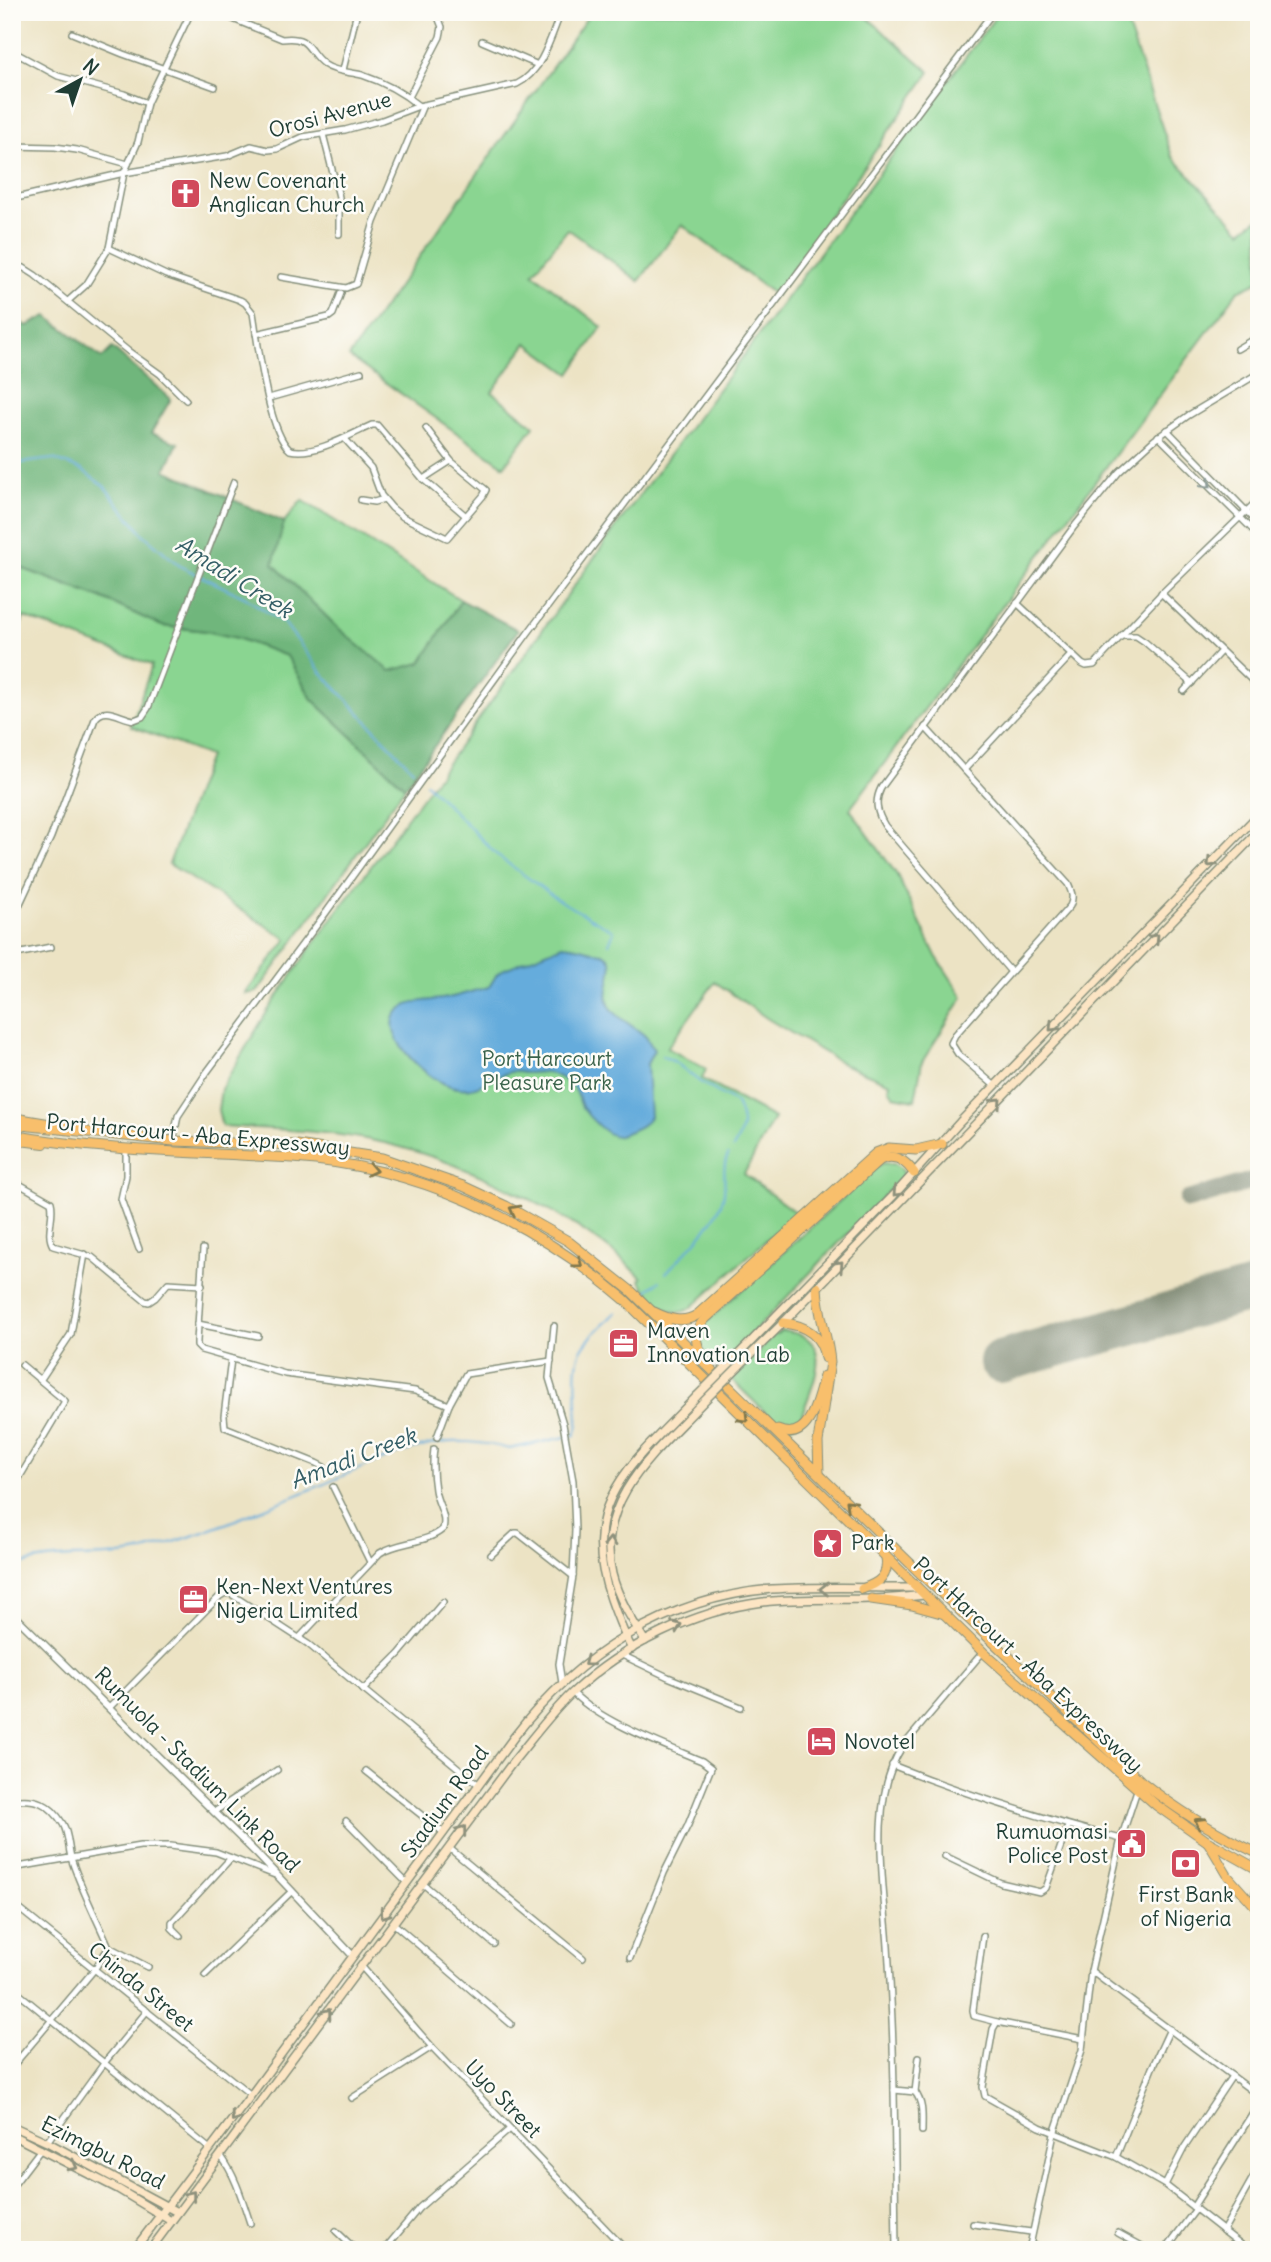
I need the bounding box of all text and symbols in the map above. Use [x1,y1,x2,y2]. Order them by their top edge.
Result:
north arrow [46,46,116,116]
text: N [78,54,104,80]
street label: Orosi Avenue [265,85,394,144]
place label: New Covenant Anglican Church [209,167,365,218]
church icon: New Covenant Anglican Church [169,176,203,210]
one-way arrow [1199,476,1212,489]
water label: Amadi Creek [170,529,299,625]
one-way arrow [1207,855,1220,868]
one-way arrow [1146,933,1159,946]
one-way arrow [1048,1018,1061,1031]
park label: Port Harcourt Pleasure Park [482,1045,612,1096]
one-way arrow [988,1097,1001,1110]
street label: Port Harcourt - Aba Expressway [45,1108,351,1161]
one-way arrow [366,1162,378,1176]
one-way arrow [892,1184,905,1197]
one-way arrow [509,1205,522,1218]
one-way arrow [570,1254,583,1267]
one-way arrow [830,1260,843,1273]
place label: Maven Innovation Lab [647,1317,790,1368]
office icon: Maven Innovation Lab [607,1326,641,1360]
one-way arrow [736,1409,749,1422]
water label: Amadi Creek [286,1420,421,1495]
one-way arrow [845,1500,858,1513]
place icon: Park [811,1526,845,1560]
place label: Park [851,1529,894,1556]
one-way arrow [602,1537,617,1548]
street label: Port Harcourt - Aba Expressway [908,1551,1149,1778]
place label: Ken-Next Ventures Nigeria Limited [216,1573,393,1624]
one-way arrow [818,1581,828,1597]
office icon: Ken-Next Ventures Nigeria Limited [176,1582,210,1616]
one-way arrow [671,1620,683,1634]
one-way arrow [583,1653,596,1666]
street label: Rumuola - Stadium Link Road [89,1661,306,1878]
hotel icon: Novotel [804,1725,838,1759]
place label: Novotel [844,1728,915,1755]
street label: Stadium Road [395,1740,494,1863]
one-way arrow [1193,1817,1206,1830]
place label: Rumuomasi Police Post [996,1818,1108,1869]
one-way arrow [454,1825,467,1838]
public building icon: Rumuomasi Police Post [1114,1827,1148,1861]
bank icon: First Bank of Nigeria [1169,1846,1203,1880]
place label: First Bank of Nigeria [1138,1881,1234,1932]
one-way arrow [380,1906,392,1919]
street label: Chinda Street [83,1936,200,2037]
one-way arrow [318,2008,331,2021]
street label: Uyo Street [459,2054,547,2144]
one-way arrow [230,2109,243,2122]
street label: Ezimgbu Road [37,2110,170,2195]
one-way arrow [66,2157,78,2171]
one-way arrow [182,2190,195,2203]

